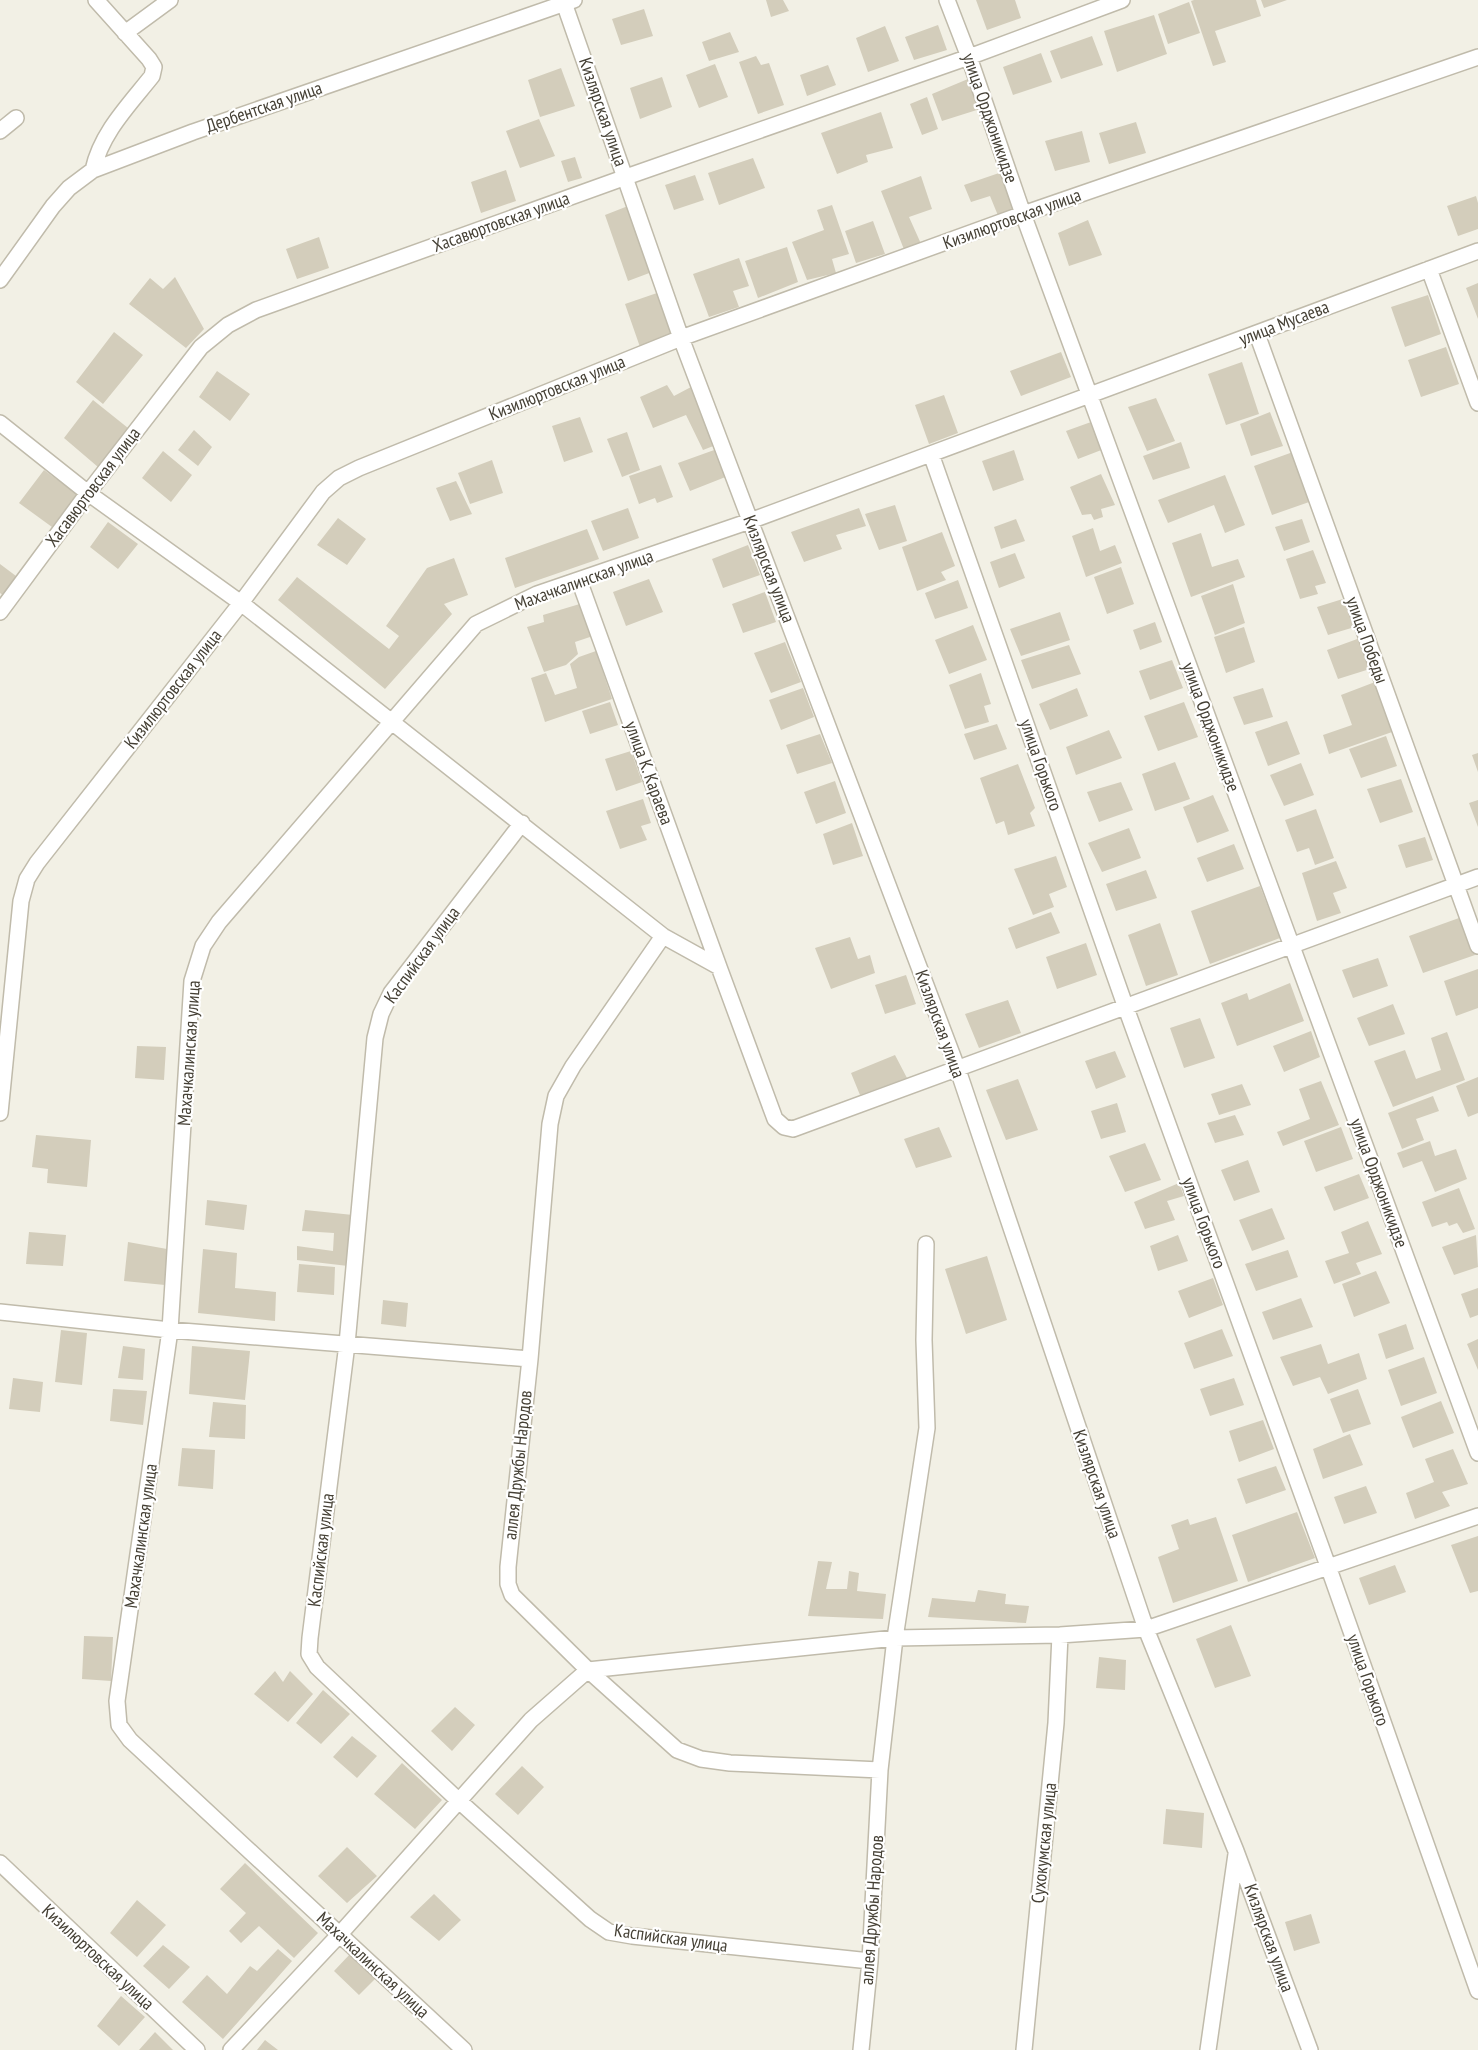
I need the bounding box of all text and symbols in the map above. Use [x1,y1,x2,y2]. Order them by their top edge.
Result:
street label: улица Орджоникидзе [957,50,1023,186]
street label: Кизлярская улица [574,54,633,169]
street label: Дербентская улица [203,76,325,137]
street label: Кизилюртовская улица [940,183,1084,254]
street label: Хасавюртовская улица [429,186,572,257]
street label: улица Мусаева [1236,295,1332,350]
street label: Кизилюртовская улица [485,350,628,425]
street label: Хасавюртовская улица [40,422,145,551]
street label: Кизлярская улица [738,512,801,626]
street label: Махачкалинская улица [511,544,656,615]
street label: улица Победы [1341,593,1394,686]
street label: Кизилюртовская улица [119,624,226,753]
street label: улица Орджоникидзе [1177,659,1246,795]
street label: улица Горького [1015,716,1068,814]
street label: улица К. Караева [620,718,679,828]
street label: Каспийская улица [379,902,464,1008]
street label: Кизлярская улица [910,967,971,1081]
street label: Махачкалинская улица [172,979,205,1126]
street label: улица Орджоникидзе [1345,1115,1414,1251]
street label: улица Горького [1177,1174,1232,1272]
street label: аллея Дружбы Народов [498,1389,537,1541]
street label: Кизлярская улица [1068,1426,1127,1541]
street label: Махачкалинская улица [119,1462,162,1610]
street label: Каспийская улица [302,1492,339,1608]
street label: улица Горького [1342,1631,1395,1729]
street label: Сухокумская улица [1026,1782,1061,1904]
street label: аллея Дружбы Народов [855,1834,888,1986]
street label: Кизлярская улица [1239,1881,1300,1995]
street label: Кизилюртовская улица [37,1899,159,2015]
street label: Махачкалинская улица [312,1907,435,2023]
street label: Каспийская улица [613,1918,729,1957]

